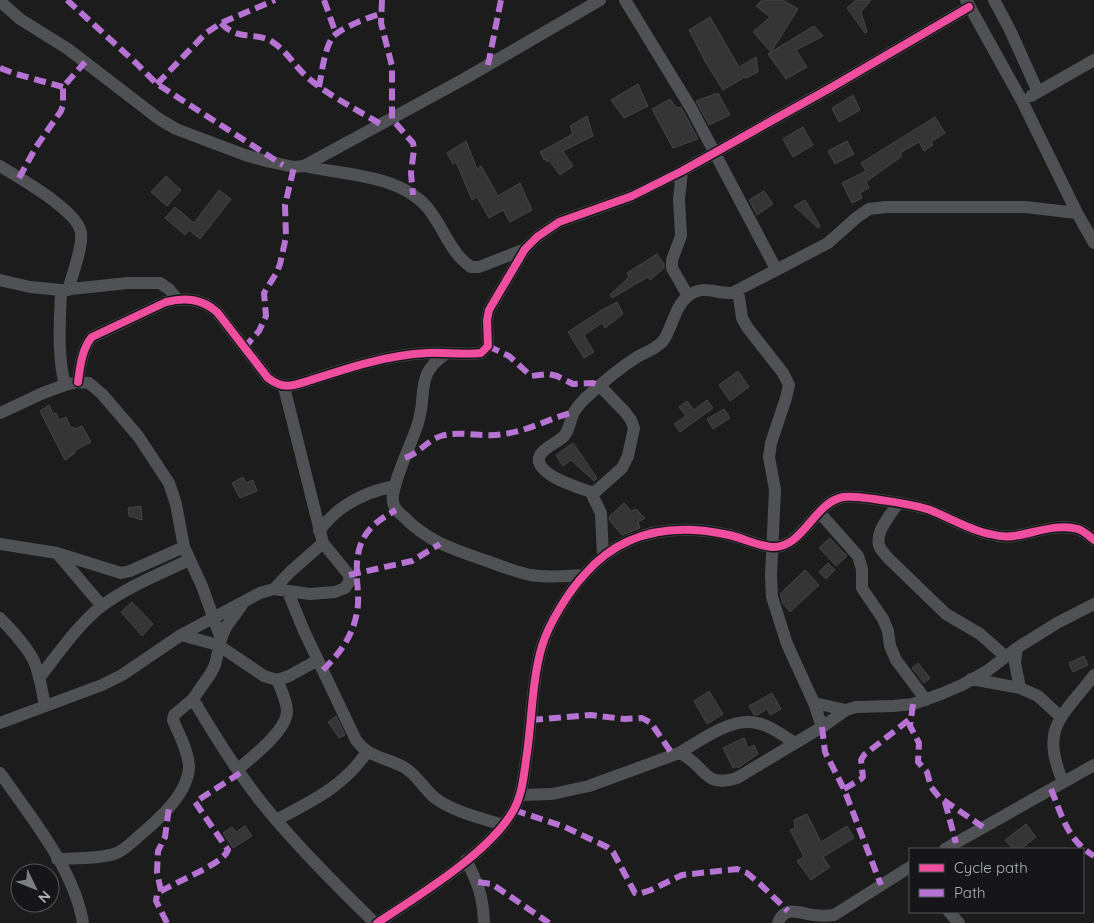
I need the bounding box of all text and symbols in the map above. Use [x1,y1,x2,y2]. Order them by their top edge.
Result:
legend [909,848,1084,913]
text: Cycle path [954,858,1028,877]
north arrow [10,863,60,913]
text: Path [954,883,986,902]
text: N [34,887,55,907]

